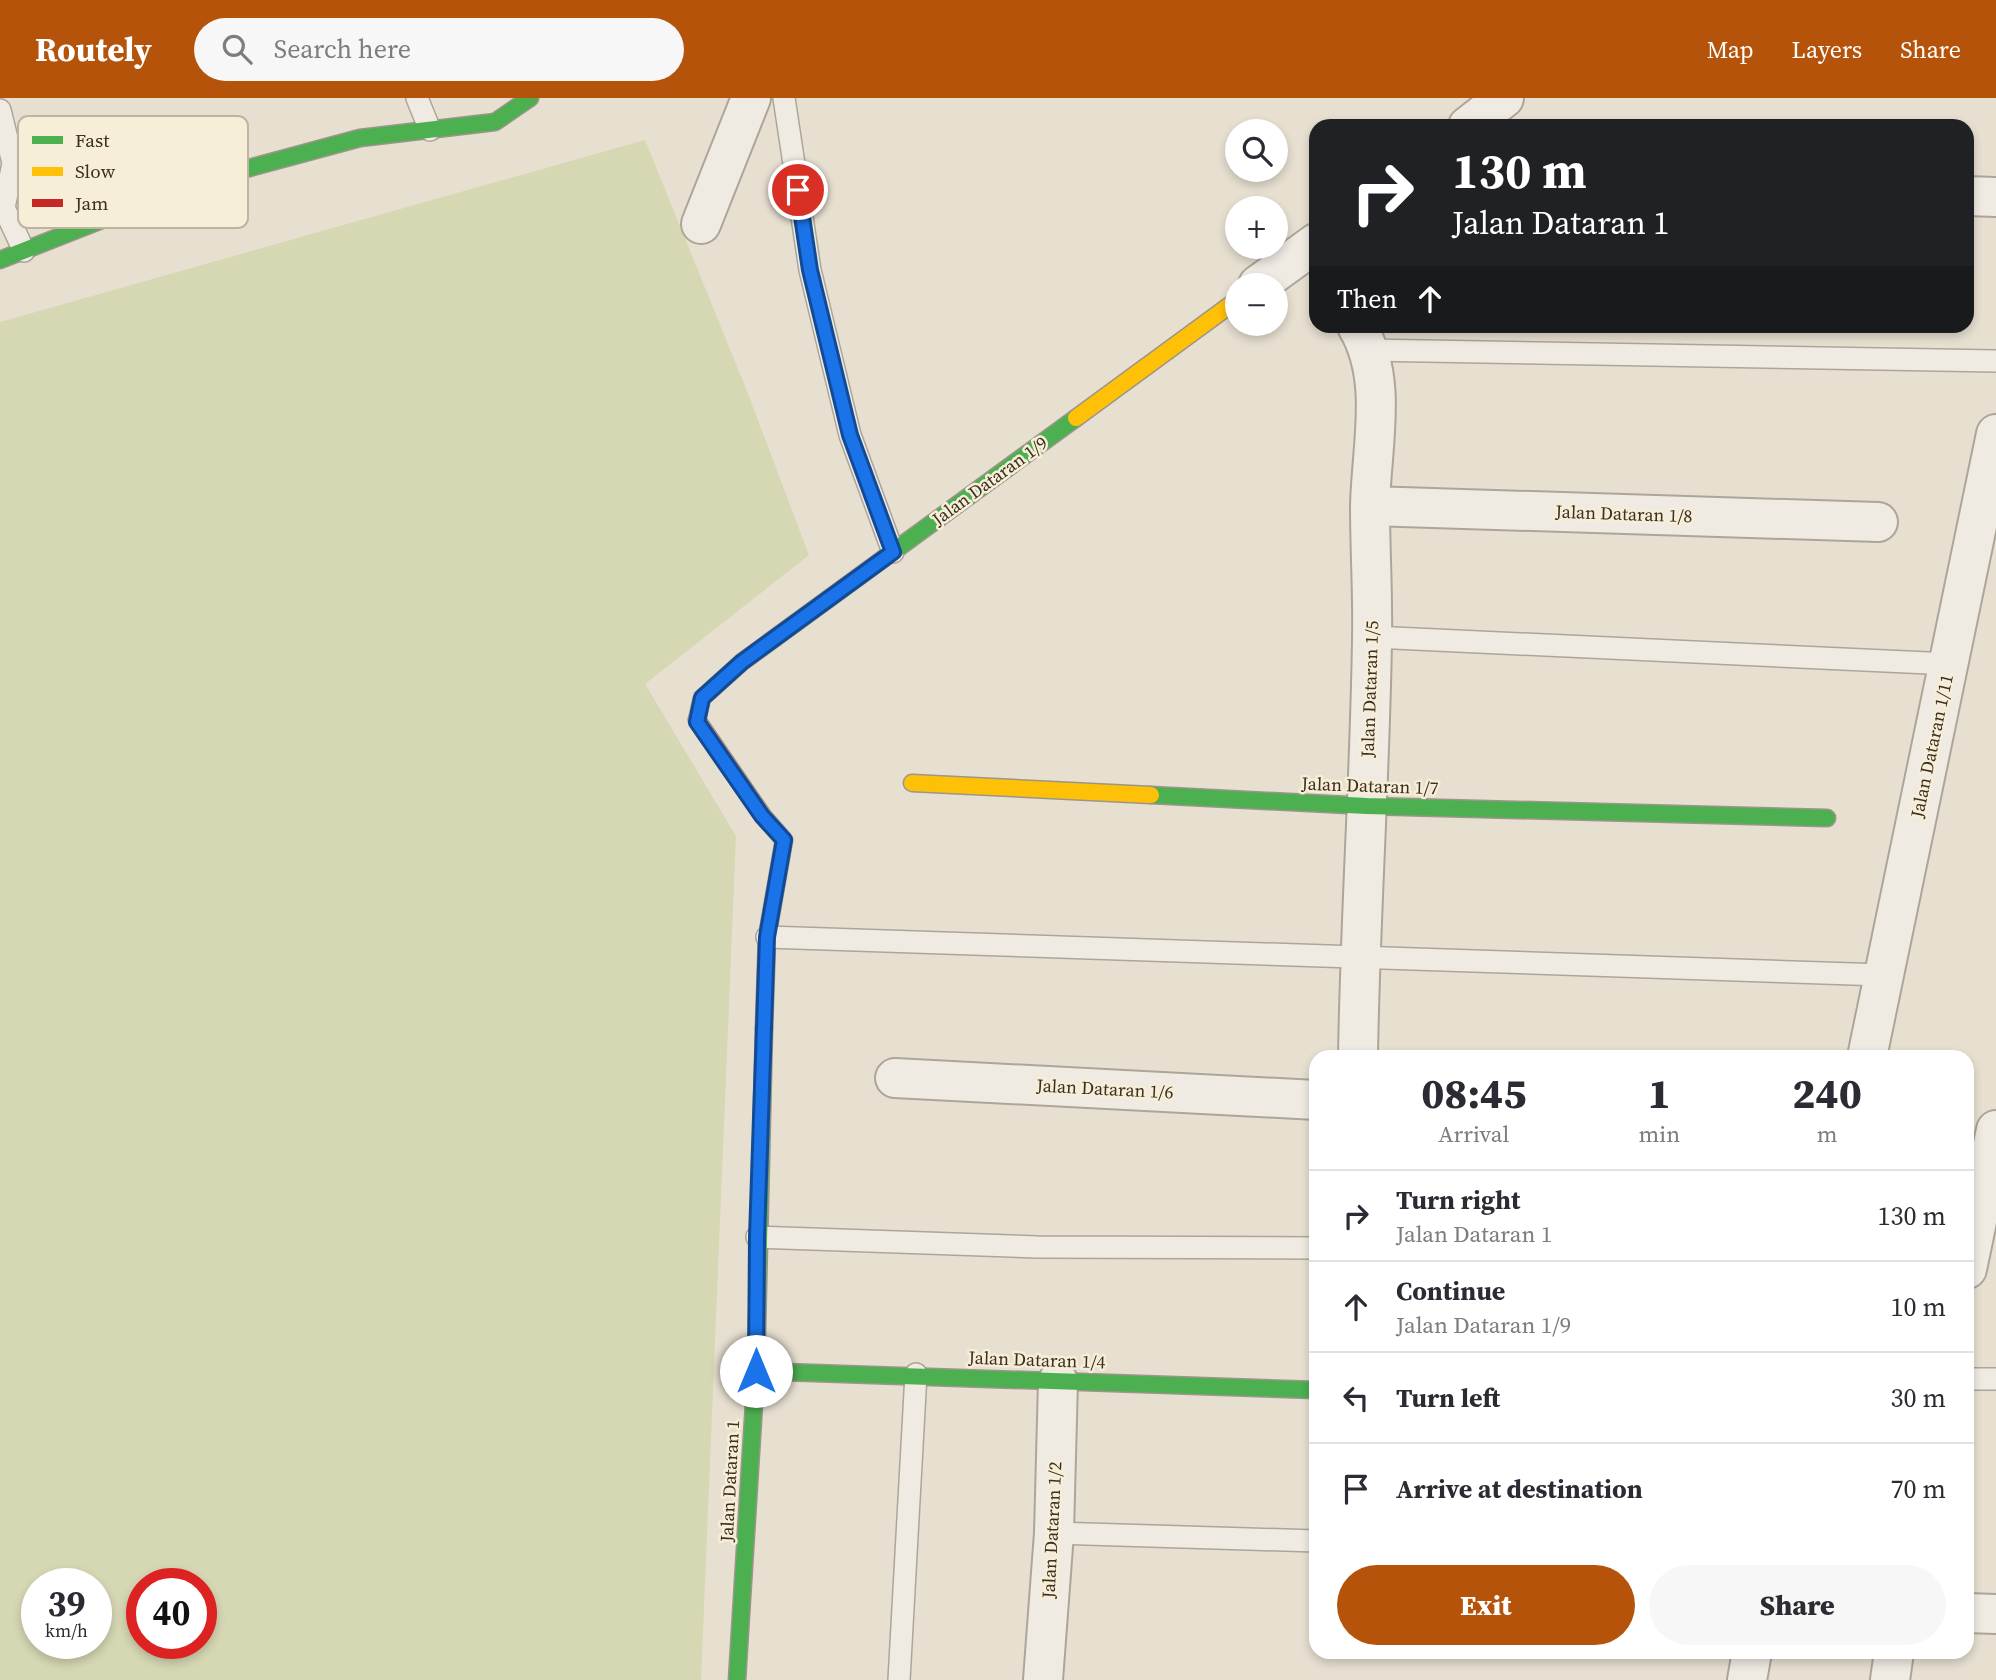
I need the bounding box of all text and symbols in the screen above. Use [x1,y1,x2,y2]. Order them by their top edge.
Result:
search box [194,18,684,81]
text: Routely [35,27,152,72]
icon: search [218,30,256,68]
text: Search here [274,31,411,67]
text: Map [1707,33,1754,66]
text: Layers [1792,33,1862,66]
text: Share [1900,33,1961,66]
legend [18,116,248,228]
map controls [1225,119,1288,336]
button: search [1225,119,1288,182]
text: Fast [75,127,110,153]
text: 130 m [1452,137,1587,204]
icon: right [1337,147,1428,238]
text: Slow [75,158,116,184]
pin [768,160,828,220]
icon: arrive [779,171,817,209]
text: Jam [74,190,108,216]
button: + [1225,196,1288,259]
text: Jalan Dataran 1 [1452,201,1669,245]
button: − [1225,273,1288,336]
icon: ahead [1411,280,1449,318]
text: Then [1337,281,1397,317]
street label: Jalan Dataran 1/9 [926,430,1053,532]
street label: Jalan Dataran 1/8 [1554,499,1693,528]
street label: Jalan Dataran 1/5 [1355,620,1384,759]
street label: Jalan Dataran 1/11 [1904,672,1959,821]
street label: Jalan Dataran 1/7 [1300,771,1439,800]
text: 08:45 [1421,1064,1526,1122]
text: 1 [1648,1064,1671,1122]
text: 240 [1792,1064,1862,1122]
street label: Jalan Dataran 1/6 [1035,1072,1174,1105]
text: Arrival [1438,1118,1509,1150]
text: min [1639,1118,1680,1150]
text: m [1817,1118,1837,1150]
text: Turn right [1396,1182,1520,1218]
icon: right [1337,1197,1375,1235]
text: 130 m [1878,1198,1946,1234]
text: Jalan Dataran 1 [1396,1218,1552,1250]
text: Continue [1396,1273,1505,1309]
icon: ahead [1337,1288,1375,1326]
text: 10 m [1891,1289,1946,1325]
text: Jalan Dataran 1/9 [1396,1309,1571,1341]
position arrow [719,1334,793,1408]
street label: Jalan Dataran 1/4 [967,1345,1106,1374]
icon: left [1337,1379,1375,1417]
text: Turn left [1396,1380,1500,1416]
text: 30 m [1891,1380,1946,1416]
street label: Jalan Dataran 1 [714,1419,745,1544]
street label: Jalan Dataran 1/2 [1035,1461,1068,1600]
icon: arrive [1337,1470,1375,1508]
text: Arrive at destination [1396,1471,1643,1507]
text: 70 m [1891,1471,1946,1507]
button: Exit [1337,1565,1635,1645]
button: Share [1649,1565,1946,1645]
speed limit sign: 40 [126,1568,217,1659]
text: 39 [48,1580,85,1628]
text: km/h [45,1618,88,1643]

